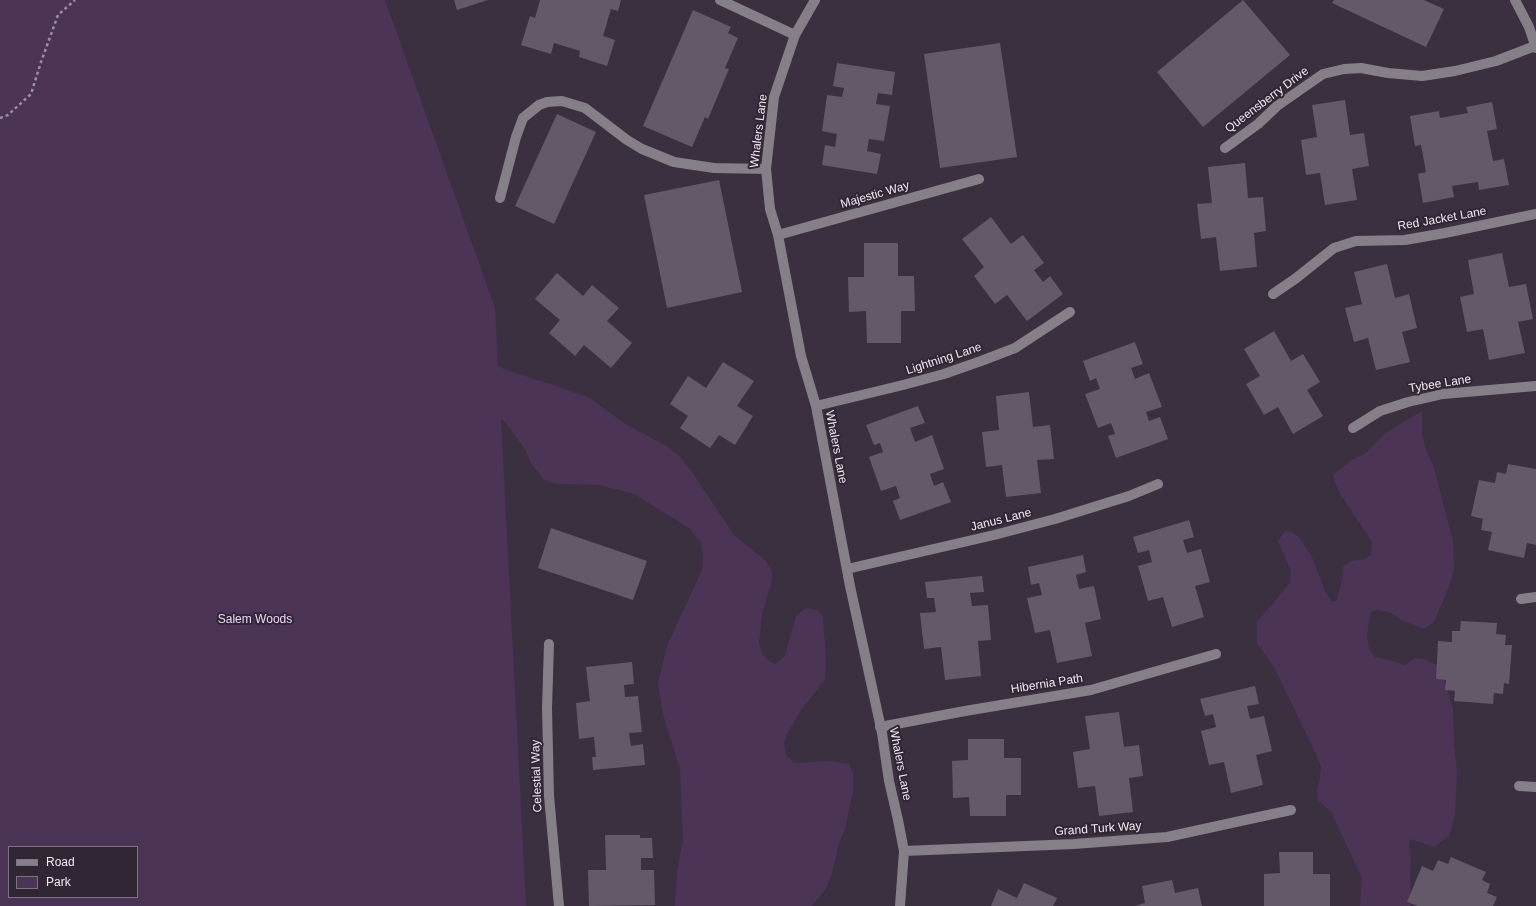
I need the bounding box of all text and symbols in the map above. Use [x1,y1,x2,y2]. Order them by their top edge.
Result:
street label: Queensberry Drive [1222,64,1312,136]
street label: Whalers Lane [747,93,771,169]
street label: Majestic Way [839,178,911,212]
street label: Red Jacket Lane [1396,204,1488,234]
street label: Lightning Lane [904,340,984,378]
street label: Tybee Lane [1408,372,1472,396]
street label: Whalers Lane [822,409,850,485]
street label: Janus Lane [969,506,1033,534]
park label: Salem Woods [218,613,292,627]
street label: Hibernia Path [1010,671,1084,697]
street label: Whalers Lane [886,726,914,802]
street label: Celestial Way [529,739,545,813]
street label: Grand Turk Way [1054,819,1142,839]
legend [8,846,138,898]
text: Road [46,855,75,869]
text: Park [46,875,71,889]

